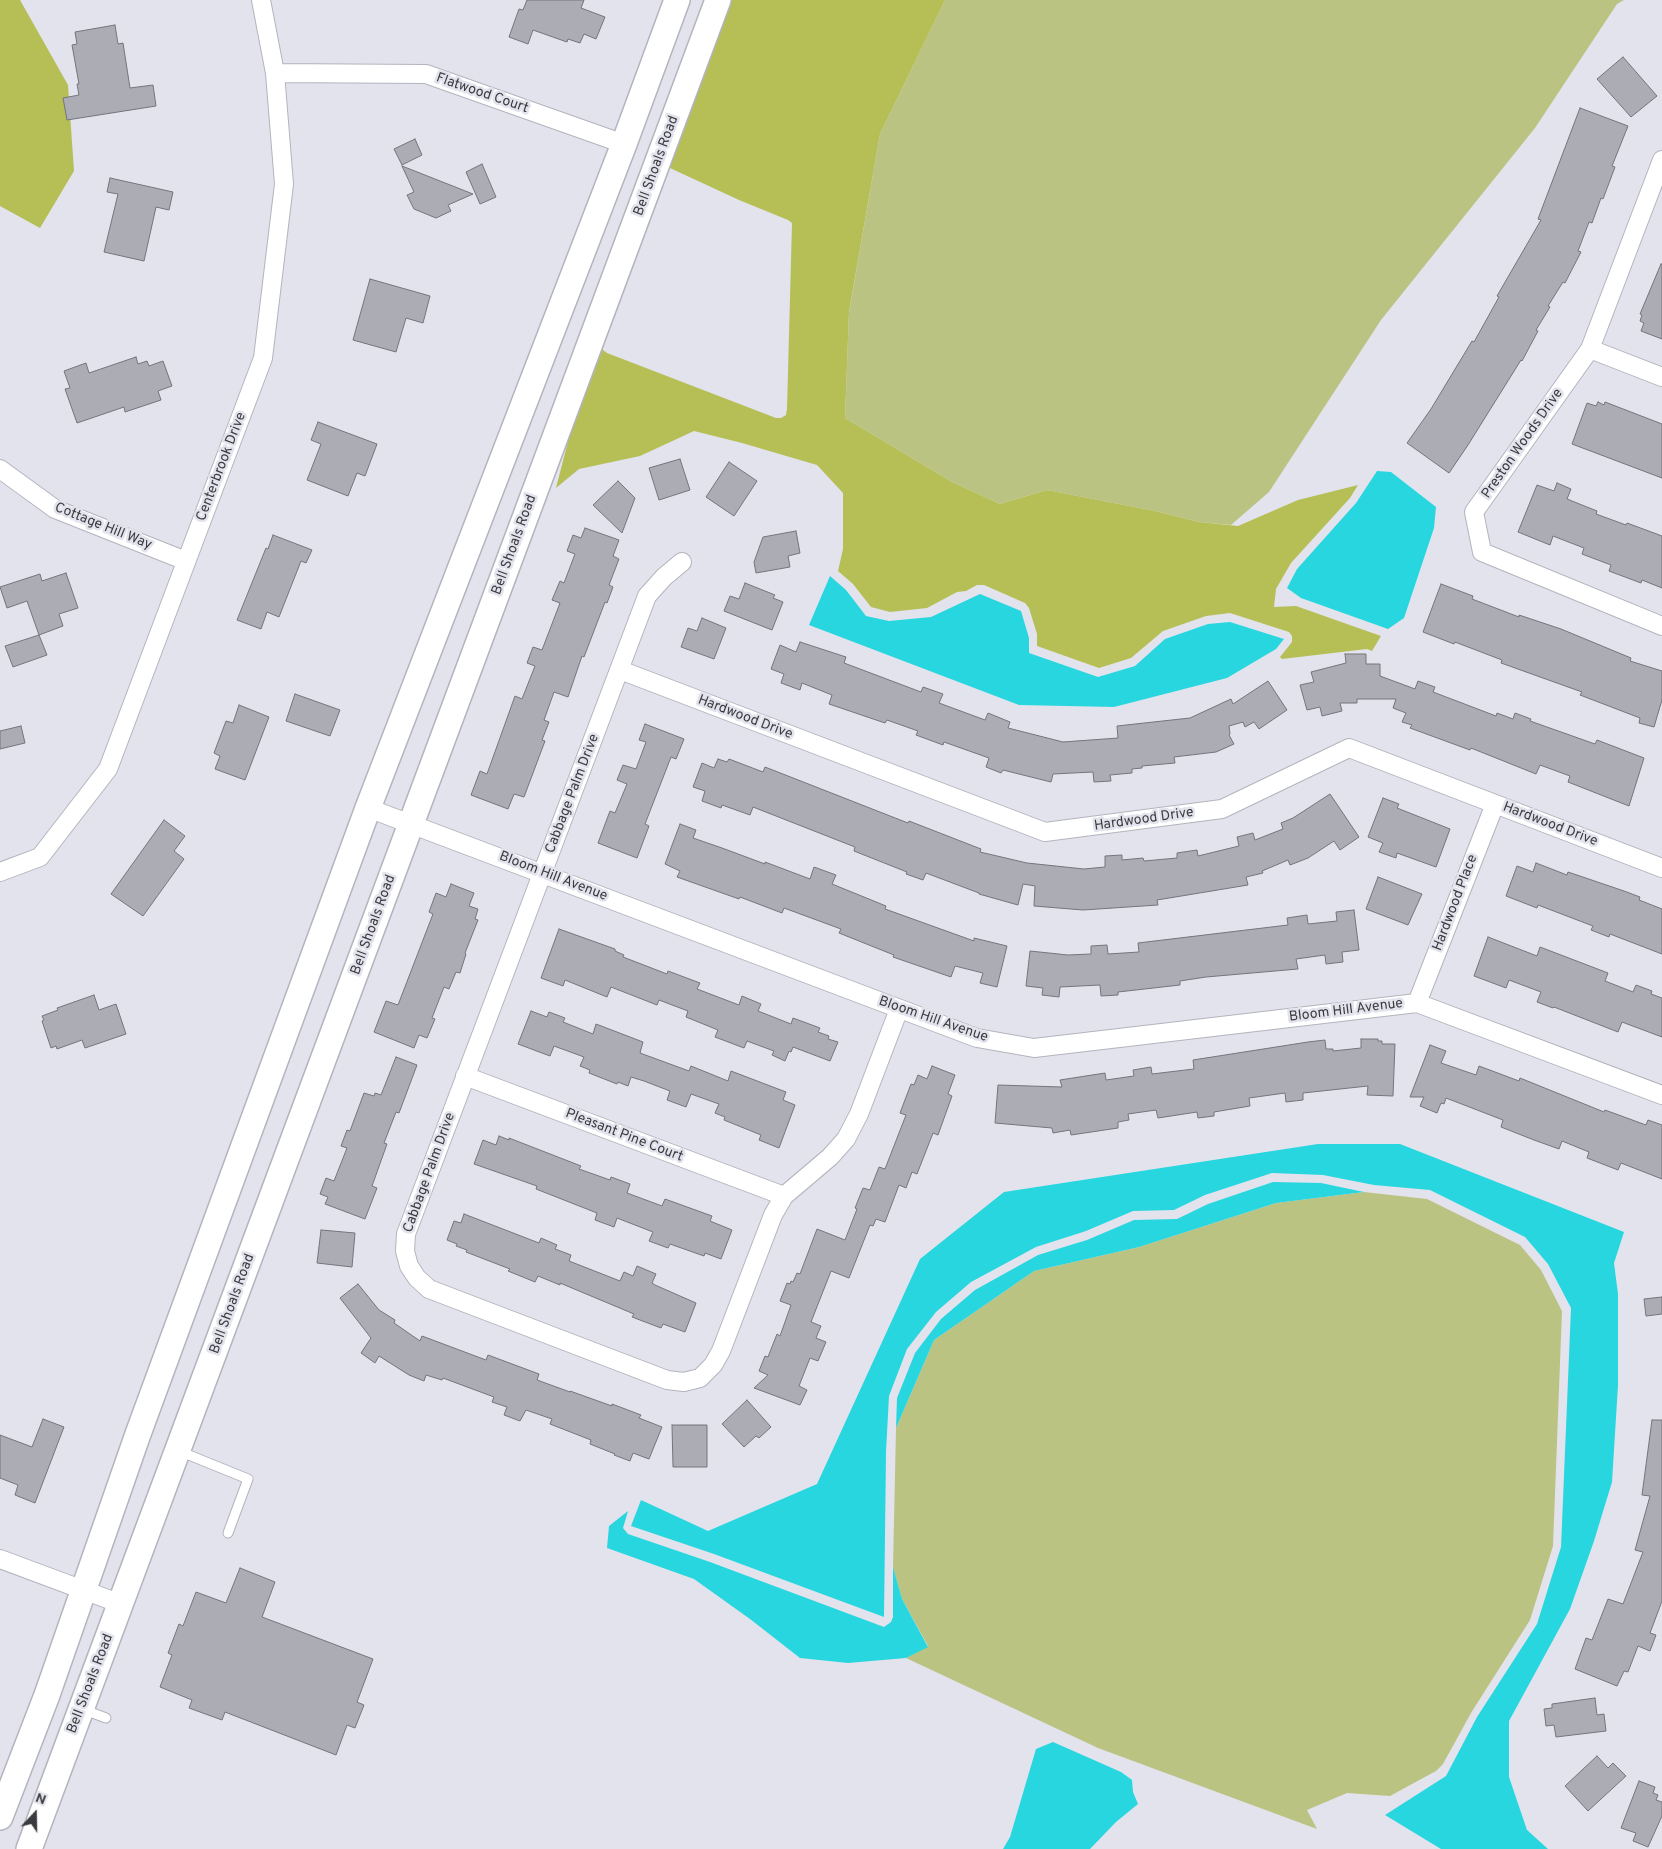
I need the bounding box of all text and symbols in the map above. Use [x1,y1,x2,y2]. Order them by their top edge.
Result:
street label: Flatwood Court [434,70,530,118]
street label: Bell Shoals Road [631,114,683,218]
street label: Preston Woods Drive [1479,386,1567,502]
street label: Centerbrook Drive [193,410,251,524]
street label: Bell Shoals Road [489,493,541,597]
street label: Cottage Hill Way [52,500,154,554]
street label: Hardwood Drive [695,692,795,744]
street label: Cabbage Palm Drive [543,732,603,856]
street label: Hardwood Drive [1500,799,1600,851]
street label: Hardwood Drive [1093,805,1195,835]
street label: Bloom Hill Avenue [497,849,609,905]
street label: Hardwood Place [1430,853,1482,953]
street label: Bell Shoals Road [348,873,400,977]
street label: Bloom Hill Avenue [876,993,990,1047]
street label: Bloom Hill Avenue [1288,996,1404,1026]
street label: Pleasant Pine Court [563,1106,685,1166]
street label: Cabbage Palm Drive [400,1111,460,1235]
street label: Bell Shoals Road [207,1252,259,1356]
street label: Bell Shoals Road [64,1632,118,1736]
north arrow [10,1789,60,1839]
text: N [33,1790,48,1809]

